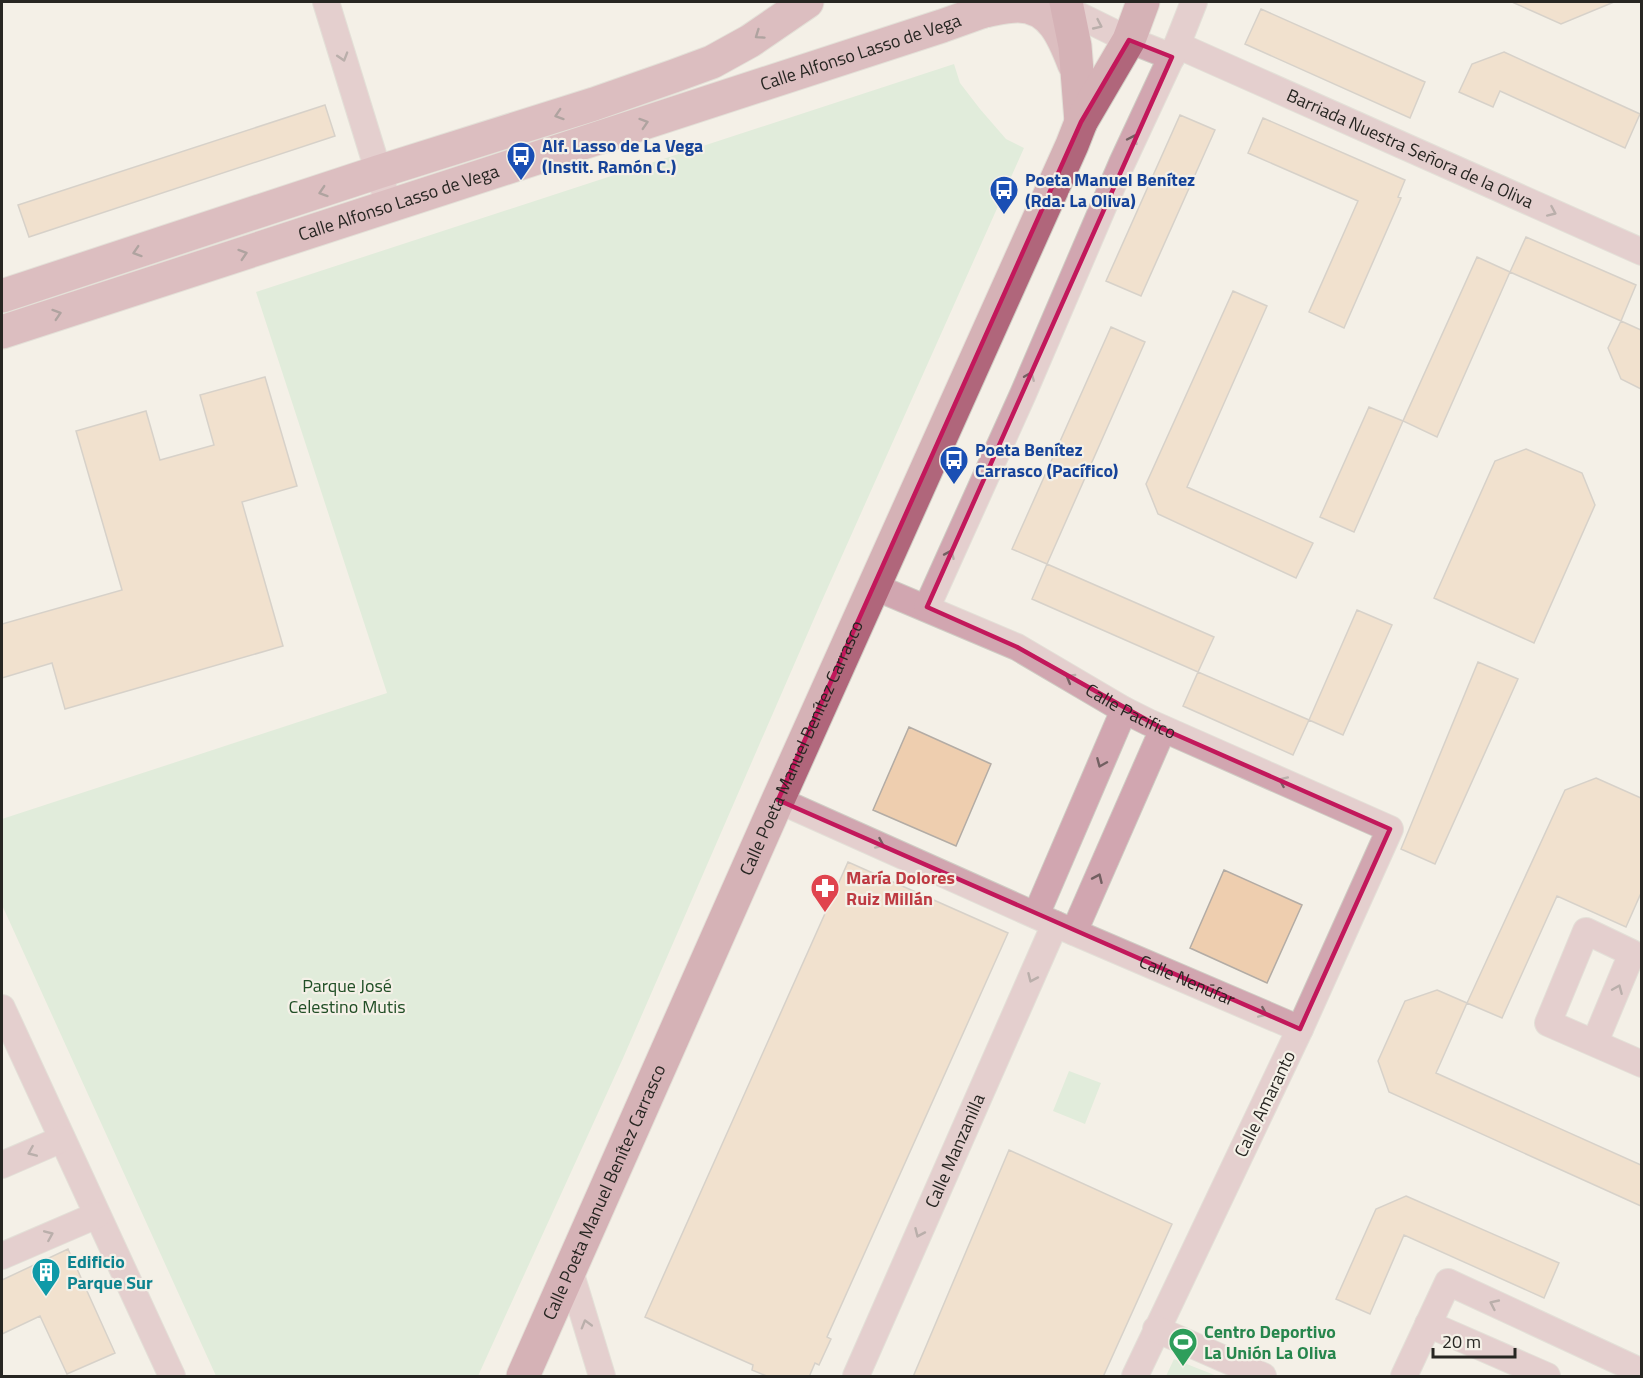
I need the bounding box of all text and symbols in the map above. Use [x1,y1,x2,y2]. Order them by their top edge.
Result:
street label: Calle Alfonso Lasso de Vega [757,6,965,97]
one-way arrow [1092,17,1103,29]
one-way arrow [754,28,765,39]
one-way arrow [336,51,348,62]
street label: Barriada Nuestra Señora de la Oliva [1282,82,1538,215]
one-way arrow [554,108,565,120]
one-way arrow [638,117,649,130]
place label: Alf. Lasso de La Vega (Instit. Ramón C.) [542,132,703,180]
one-way arrow [1126,135,1138,146]
bus stop icon: Alf. Lasso de La Vega (Instit. Ramón C.) [505,140,537,182]
street label: Calle Alfonso Lasso de Vega [294,157,502,248]
place label: Poeta Manuel Benítez (Rda. La Oliva) [1025,166,1195,214]
bus stop icon: Poeta Manuel Benítez (Rda. La Oliva) [988,174,1020,216]
one-way arrow [318,184,329,197]
one-way arrow [1546,204,1557,216]
one-way arrow [132,245,143,257]
one-way arrow [237,248,247,261]
one-way arrow [51,309,62,321]
one-way arrow [1023,371,1035,382]
place label: Poeta Benítez Carrasco (Pacífico) [975,436,1118,484]
bus stop icon: Poeta Benítez Carrasco (Pacífico) [938,444,970,486]
one-way arrow [943,549,955,560]
street label: Calle Poeta Manuel Benítez Carrasco [732,616,870,880]
one-way arrow [1066,674,1076,685]
street label: Calle Pacifico [1081,676,1180,746]
one-way arrow [1096,757,1108,768]
one-way arrow [1278,777,1289,789]
one-way arrow [873,837,884,849]
place label: María Dolores Ruiz Millán [846,864,955,912]
pharmacy icon: María Dolores Ruiz Millán [809,872,841,914]
one-way arrow [1090,874,1102,885]
street label: Calle Nenúfar [1135,948,1239,1013]
one-way arrow [1027,971,1039,982]
park label: Parque José Celestino Mutis [288,972,406,1020]
one-way arrow [1611,984,1623,995]
one-way arrow [1256,1006,1267,1018]
street label: Calle Amaranto [1227,1046,1302,1162]
street label: Calle Poeta Manuel Benítez Carrasco [536,1060,672,1324]
street label: Calle Manzanilla [918,1089,992,1212]
one-way arrow [27,1145,38,1157]
one-way arrow [914,1227,926,1238]
one-way arrow [43,1230,54,1242]
place label: Edificio Parque Sur [67,1248,153,1296]
building icon: Edificio Parque Sur [30,1256,62,1298]
one-way arrow [1490,1299,1501,1311]
place label: Centro Deportivo La Unión La Oliva [1204,1318,1336,1366]
one-way arrow [580,1319,593,1329]
scale bar [1433,1321,1516,1359]
sports icon: Centro Deportivo La Unión La Oliva [1167,1326,1199,1368]
text: 20 m [1442,1328,1481,1355]

